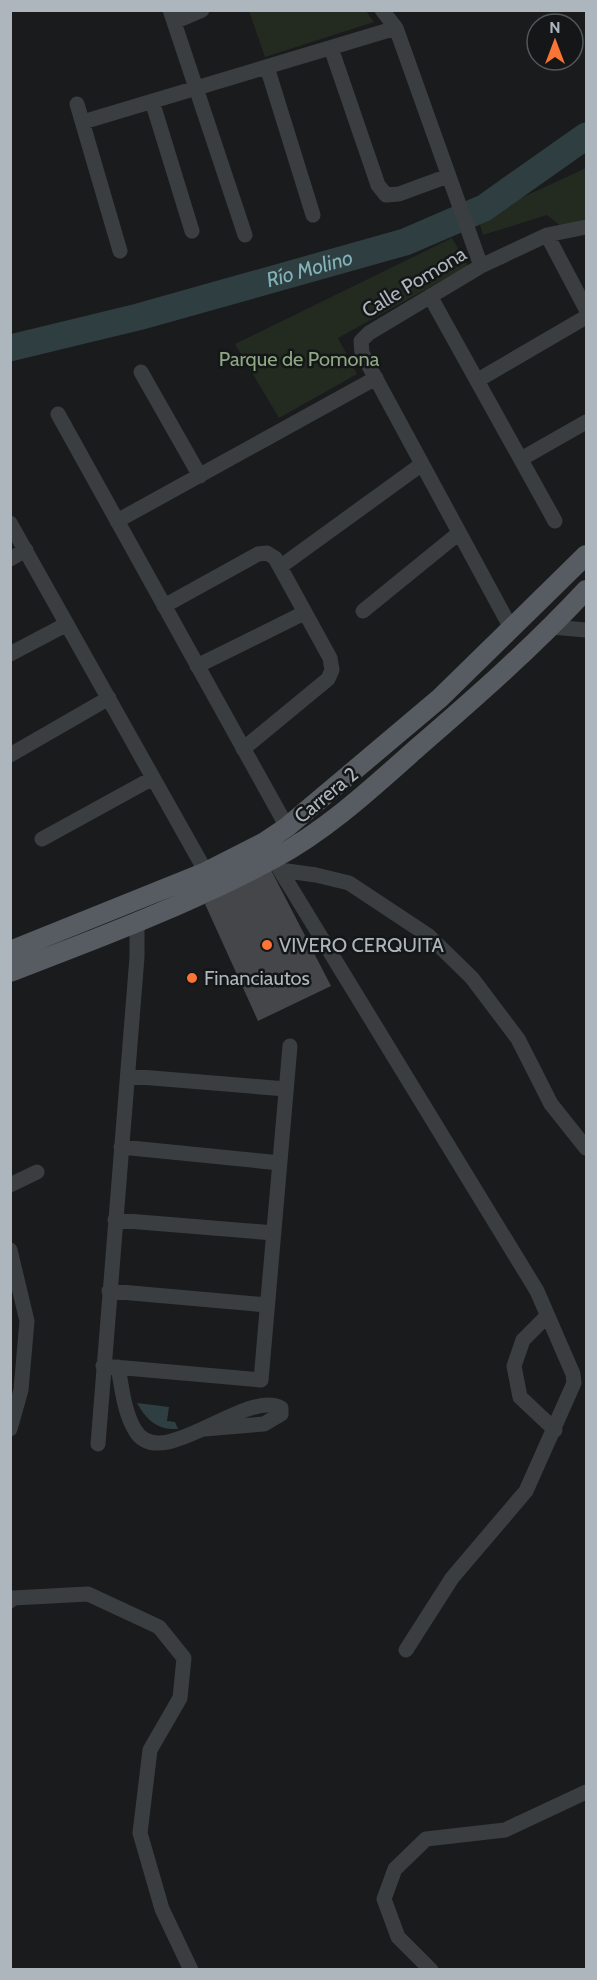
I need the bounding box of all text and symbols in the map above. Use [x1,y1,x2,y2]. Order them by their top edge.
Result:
north arrow [525,12,585,72]
text: N [549,18,561,37]
street label: Calle Pomona [357,241,471,323]
water label: Río Molino [263,244,356,292]
park label: Parque de Pomona [219,347,380,371]
street label: Carrera 2 [289,762,363,828]
place label: VIVERO CERQUITA [279,933,445,957]
marker: VIVERO CERQUITA [260,938,274,952]
place label: Financiautos [204,966,310,990]
marker: Financiautos [185,971,199,985]

